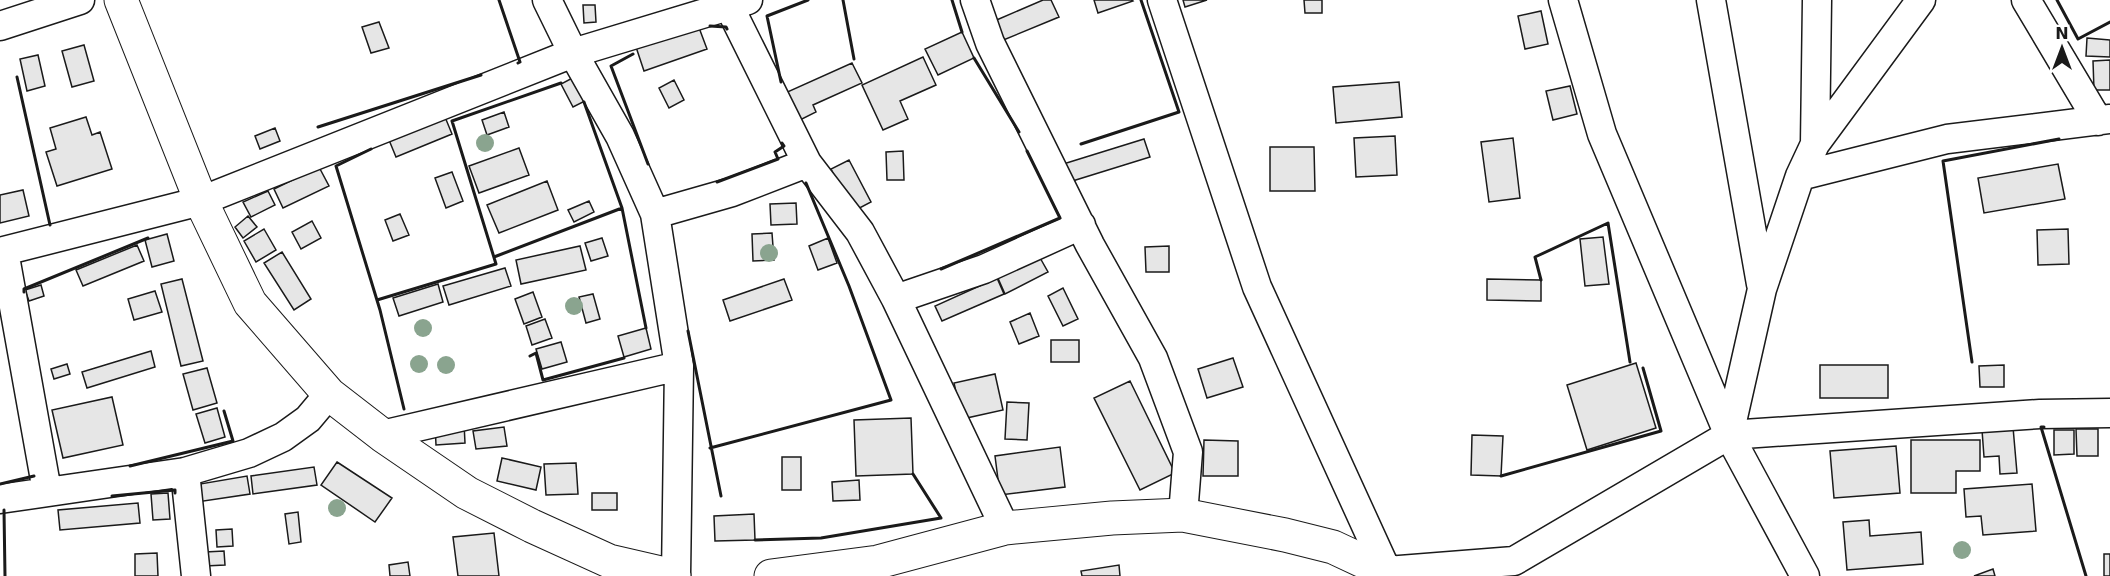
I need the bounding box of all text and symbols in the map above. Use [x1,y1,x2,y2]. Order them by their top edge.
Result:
north arrow [2032,18,2092,78]
text: N [2055,24,2069,43]

